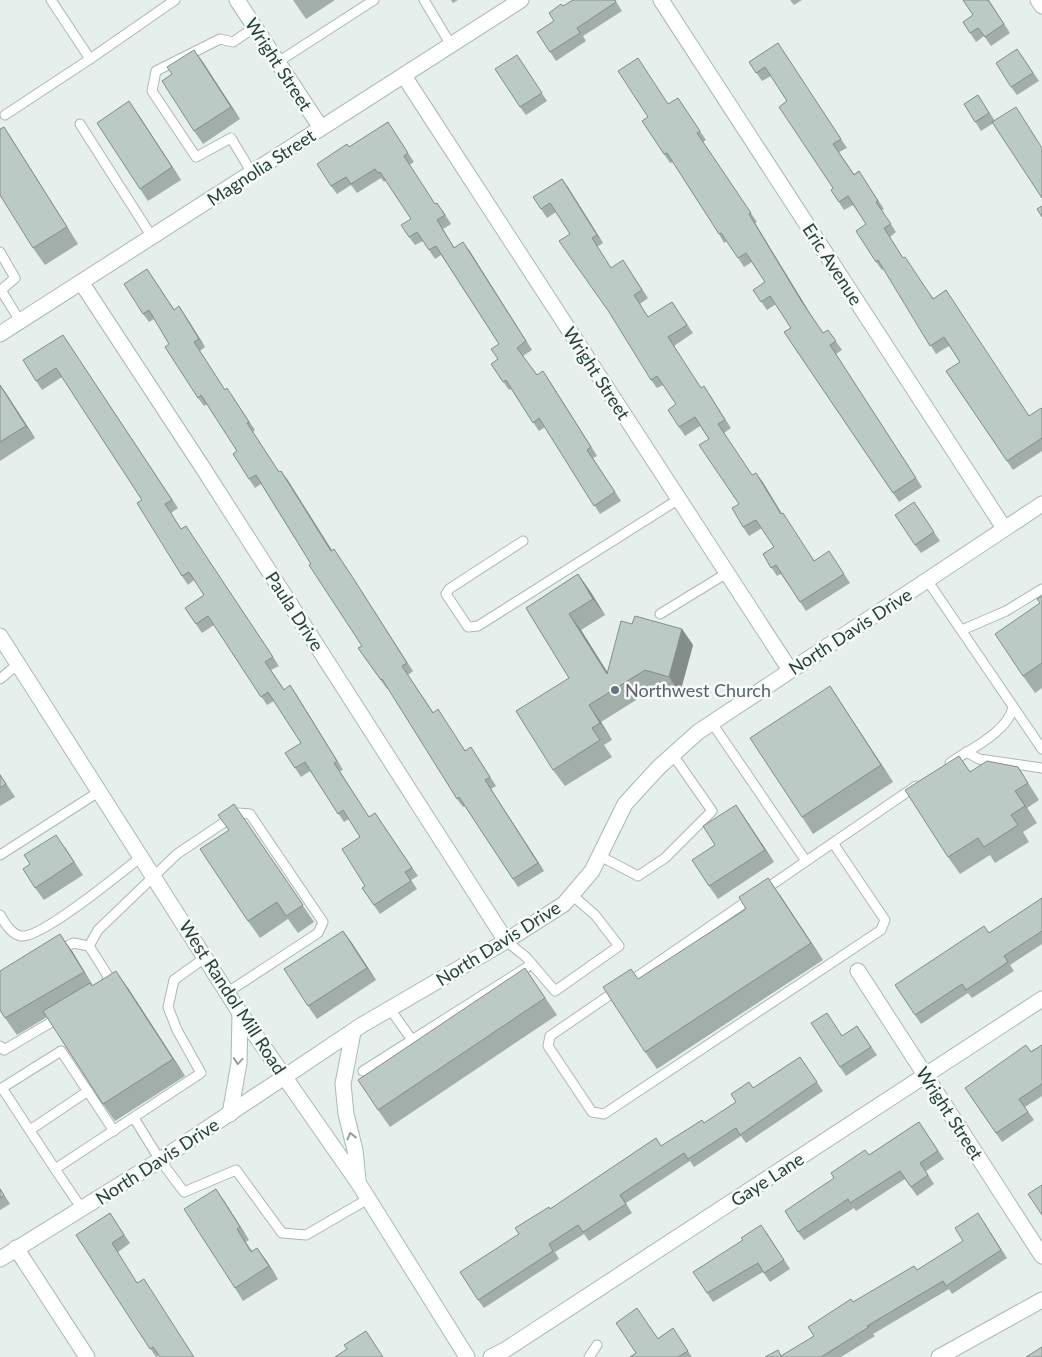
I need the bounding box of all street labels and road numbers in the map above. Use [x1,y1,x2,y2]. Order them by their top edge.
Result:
street label: Wright Street [241,13,318,115]
street label: Magnolia Street [203,124,320,210]
street label: Eric Avenue [798,219,868,309]
street label: Wright Street [559,322,636,424]
street label: Paula Drive [261,567,329,655]
street label: North Davis Drive [784,583,916,679]
street label: North Davis Drive [432,896,564,990]
street label: West Randol Mill Road [175,916,291,1078]
street label: Wright Street [912,1062,989,1164]
street label: North Davis Drive [91,1113,223,1209]
street label: Gaye Lane [726,1147,808,1211]

